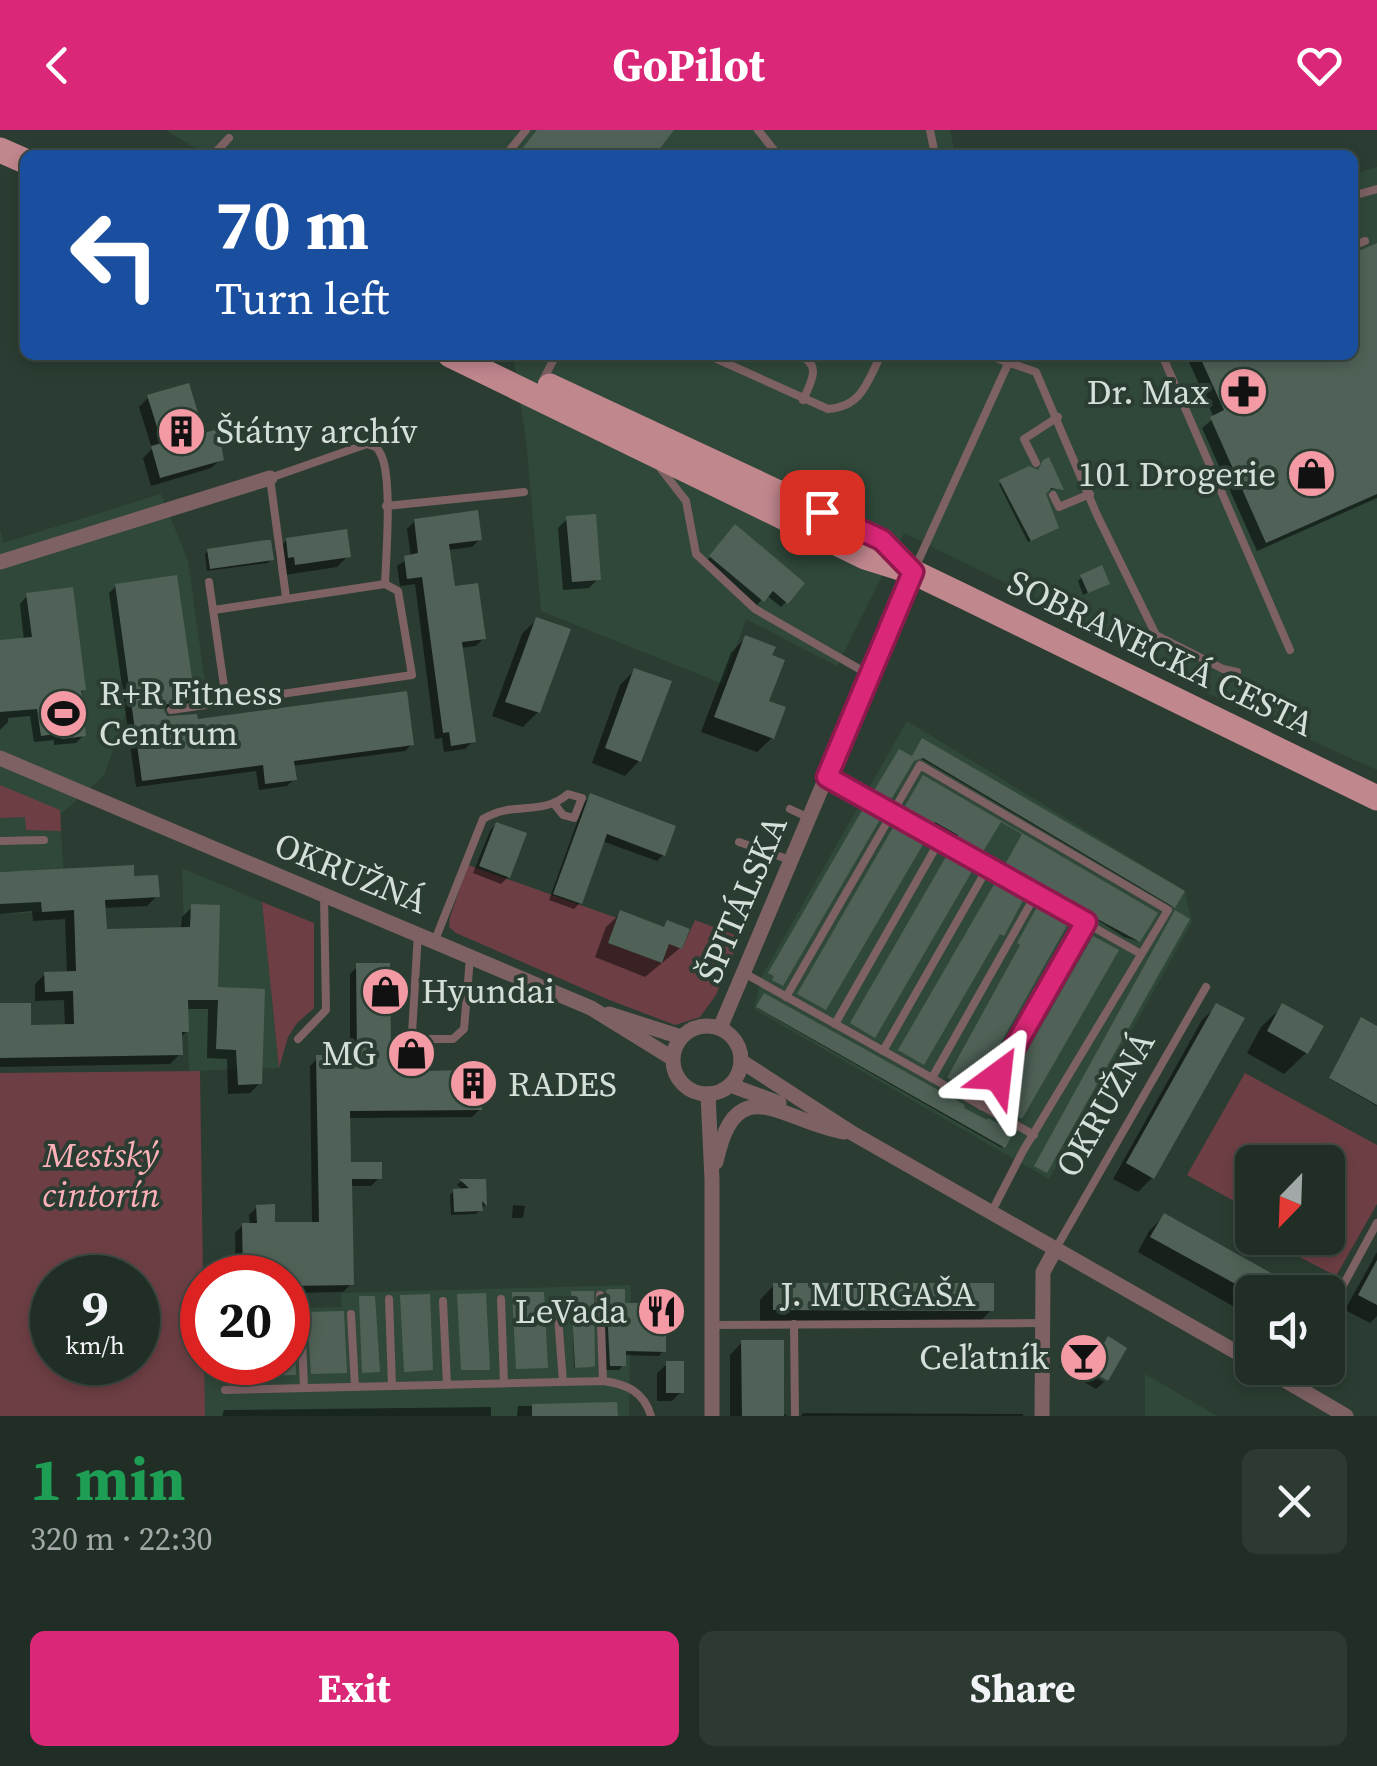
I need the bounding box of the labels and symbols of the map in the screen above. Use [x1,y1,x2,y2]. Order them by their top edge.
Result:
pharmacy icon: Dr. Max [1218,366,1270,418]
place label: Dr. Max [1087,368,1210,416]
building icon: Štátny archív [155,405,207,457]
place label: Štátny archív [216,407,418,455]
shop icon: 101 Drogerie [1285,448,1337,500]
place label: 101 Drogerie [1078,450,1276,498]
pin [780,470,865,555]
street label: SOBRANECKÁ CESTA [1000,558,1322,748]
place label: R+R Fitness Centrum [99,669,282,757]
sports icon: R+R Fitness Centrum [38,687,90,739]
street label: ŠPITÁLSKA [685,808,799,990]
street label: OKRUŽNÁ [267,821,435,925]
shop icon: Hyundai [360,965,412,1017]
place label: Hyundai [421,967,555,1015]
street label: OKRUŽNÁ [1044,1022,1166,1186]
position arrow [946,1024,1050,1128]
shop icon: MG [385,1027,437,1079]
place label: MG [321,1029,376,1077]
building icon: RADES [447,1058,499,1110]
place label: RADES [508,1060,617,1108]
park label: Mestský cintorín [42,1131,160,1219]
north arrow [1235,1145,1345,1255]
speed limit sign: 20 [180,1255,310,1385]
street label: J. MURGAŠA [779,1270,976,1318]
restaurant icon: LeVada [636,1285,688,1337]
place label: LeVada [515,1287,627,1335]
bar icon: Ceľatník [1058,1331,1110,1383]
place label: Ceľatník [919,1333,1050,1381]

